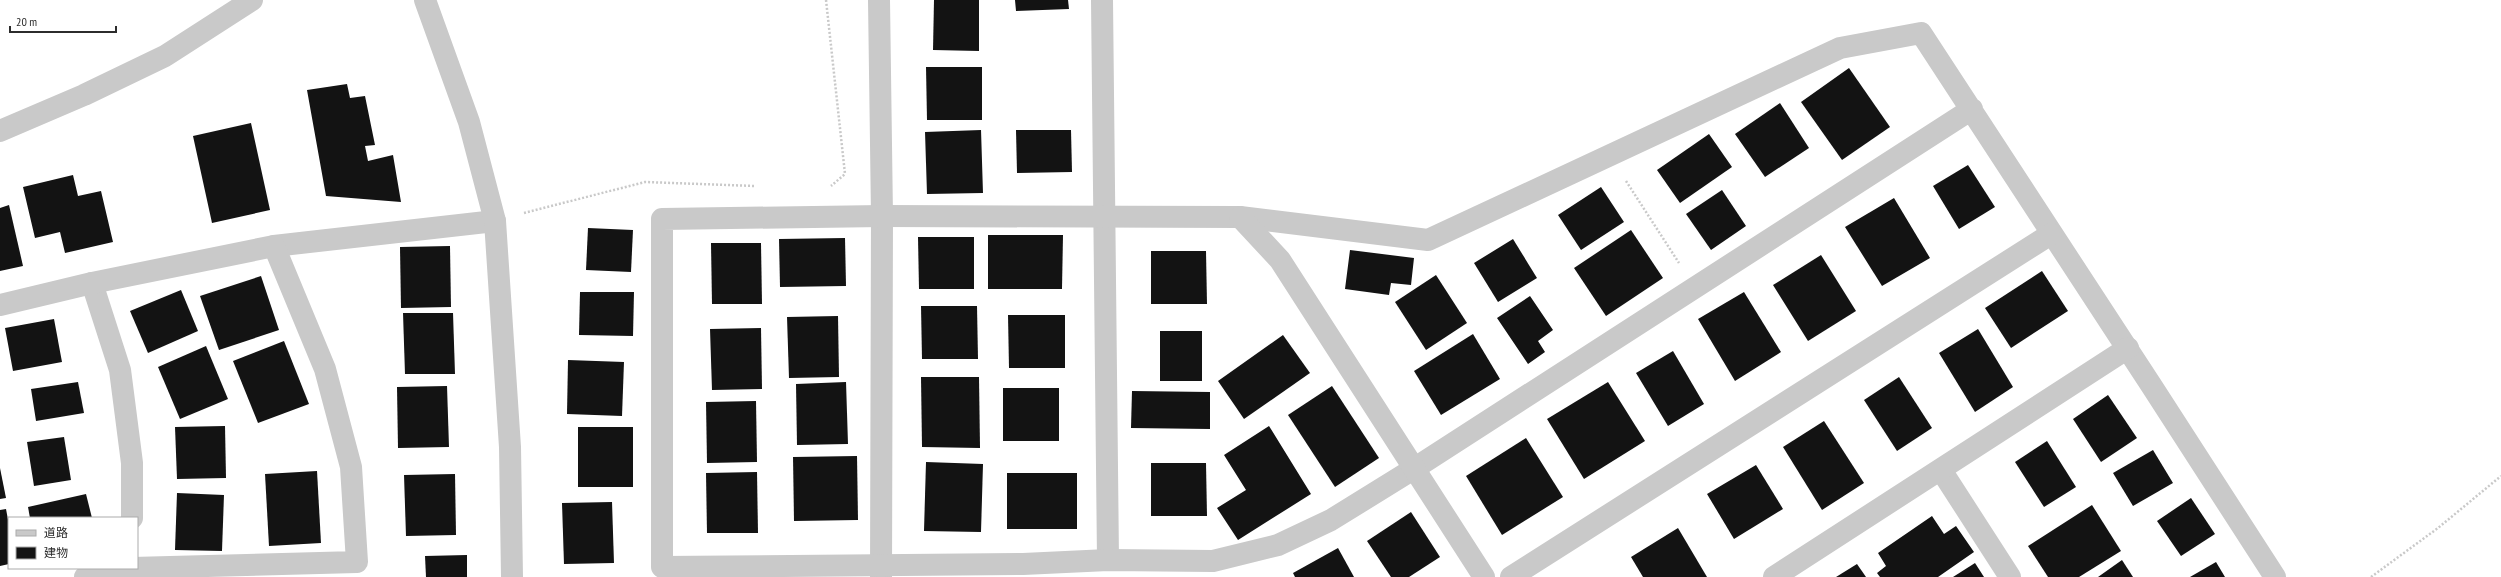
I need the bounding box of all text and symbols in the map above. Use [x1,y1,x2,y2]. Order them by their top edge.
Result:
scale bar [10,8,116,34]
text: 20 m [16,14,37,29]
legend [8,517,138,569]
text: 道路 [44,525,68,540]
text: 建物 [44,545,68,560]

